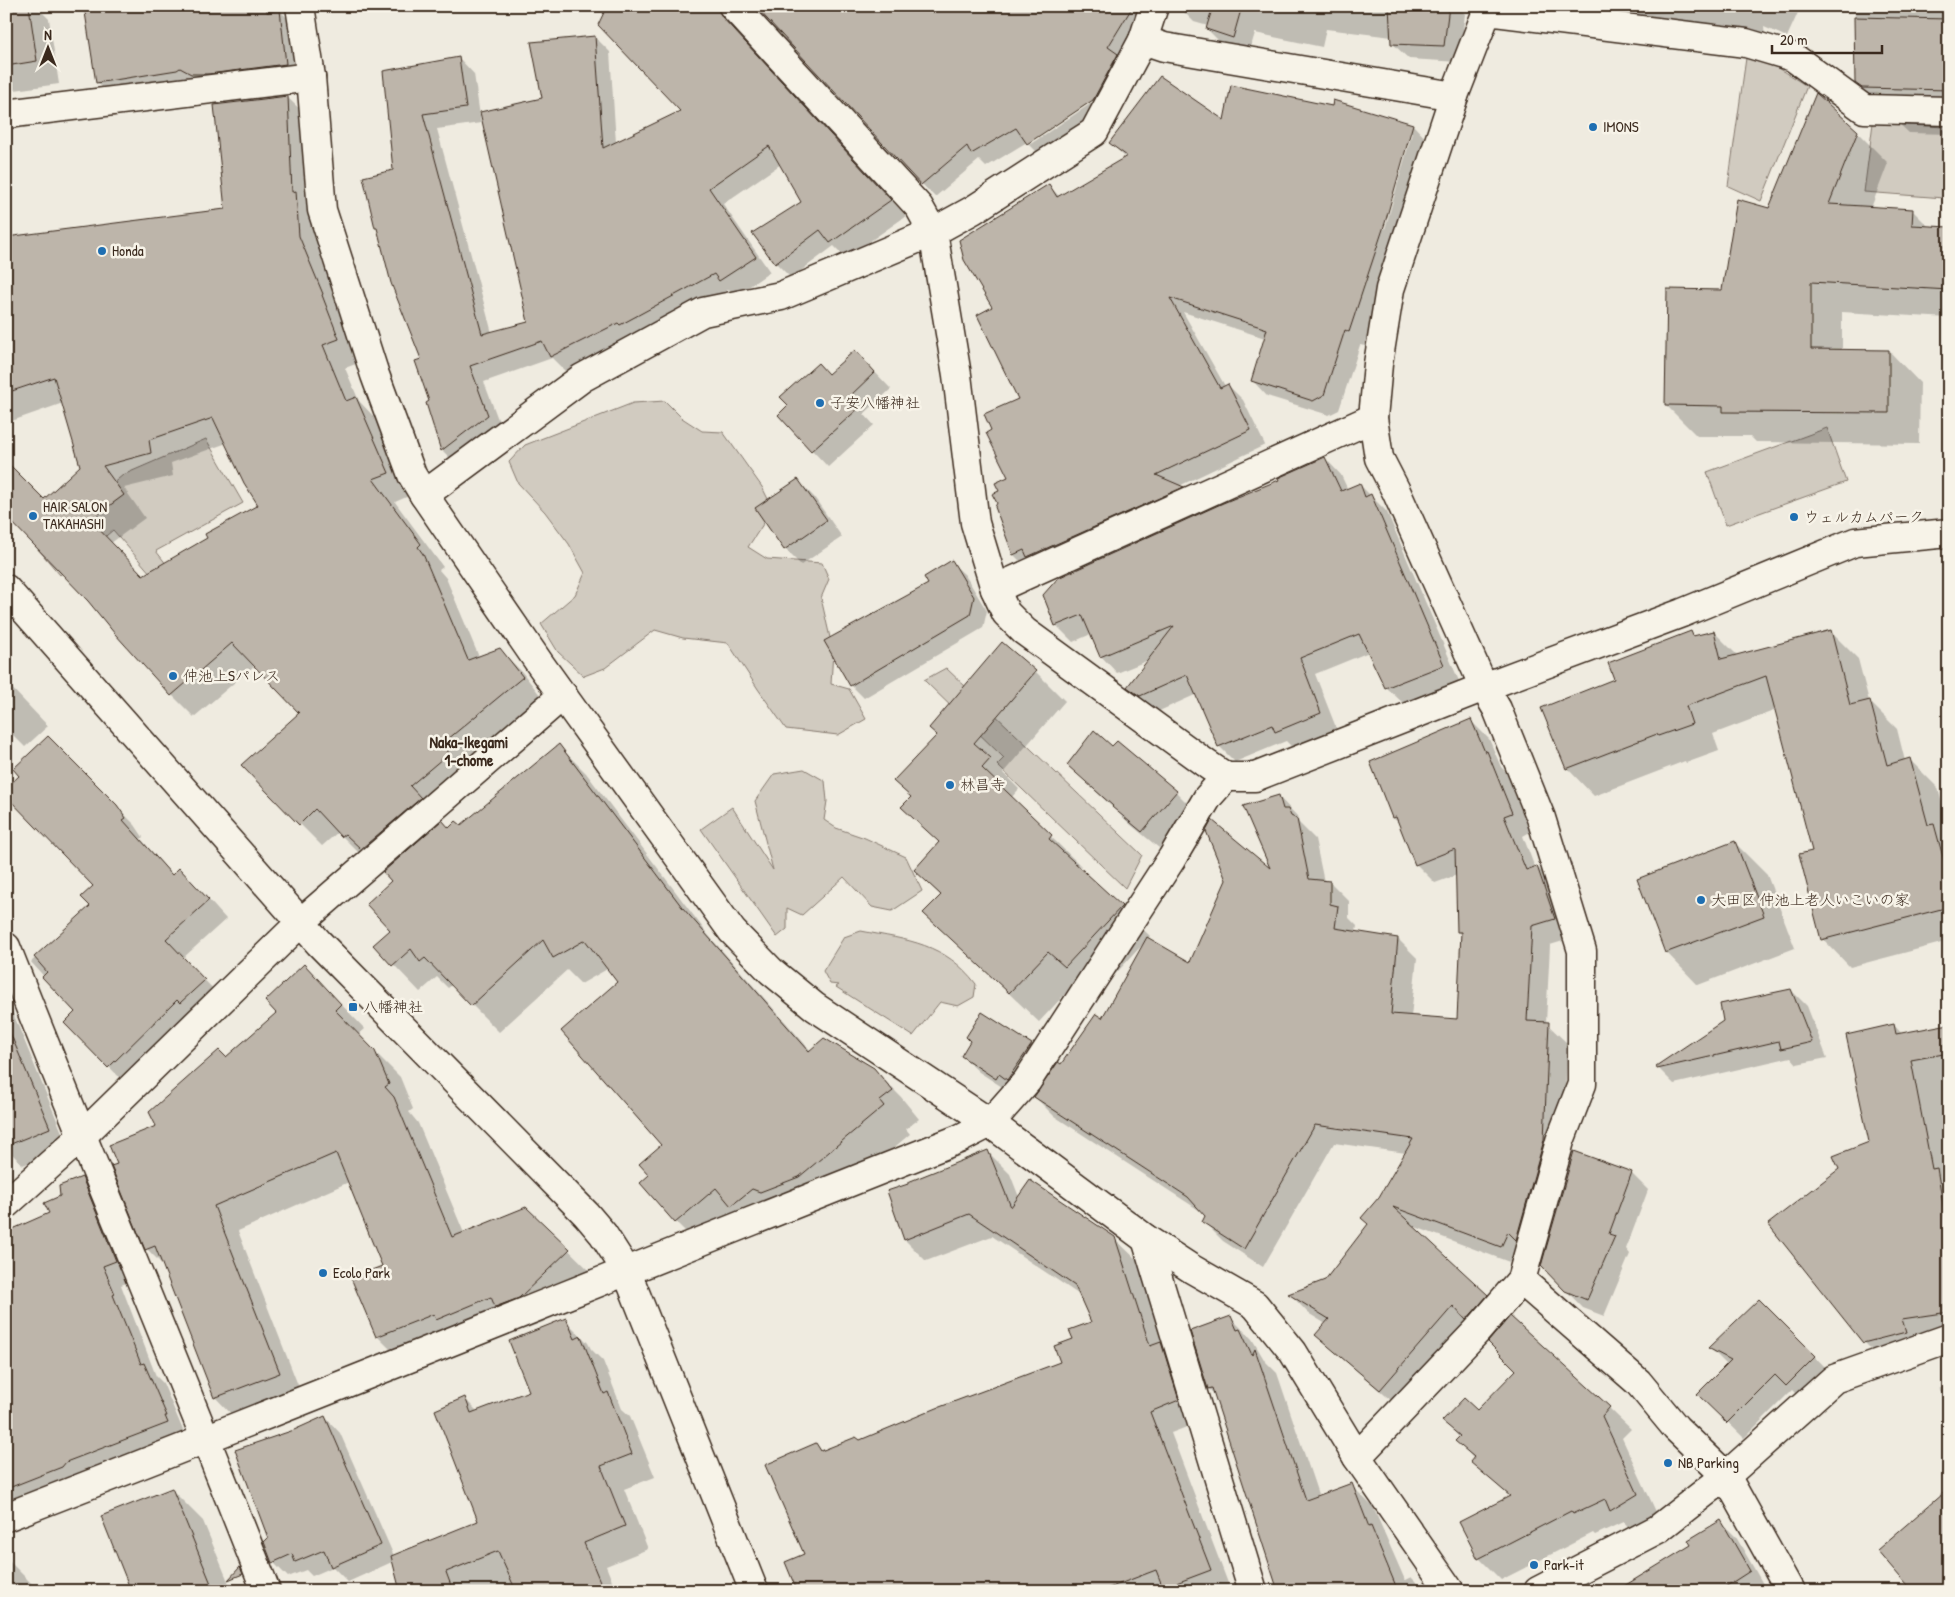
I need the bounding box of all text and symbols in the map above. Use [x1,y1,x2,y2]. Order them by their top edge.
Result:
north arrow [22,22,72,72]
scale bar [1772,22,1882,54]
text: N [44,25,52,44]
text: 20 m [1780,29,1807,50]
place label: IMONS [1603,116,1639,137]
marker: IMONS [1587,121,1599,133]
place label: Honda [112,240,144,261]
marker: Honda [96,245,108,257]
place label: 子安八幡神社 [830,392,920,413]
marker: 子安八幡神社 [814,397,826,409]
place label: HAIR SALON TAKAHASHI [43,496,107,534]
place label: ウェルカムパーク [1804,506,1924,527]
marker: HAIR SALON TAKAHASHI [27,510,39,522]
marker: ウェルカムパーク [1788,511,1800,523]
place label: 仲池上Sパレス [183,665,280,686]
marker: 仲池上Sパレス [167,670,179,682]
district label: Naka-Ikegami 1-chome [430,731,508,771]
place label: 林昌寺 [960,774,1005,795]
marker: 林昌寺 [944,779,956,791]
place label: 大田区 仲池上老人いこいの家 [1711,889,1909,910]
marker: 大田区 仲池上老人いこいの家 [1695,894,1707,906]
place label: 八幡神社 [363,996,423,1017]
marker: 八幡神社 [347,1001,359,1013]
place label: Ecolo Park [333,1262,390,1283]
marker: Ecolo Park [317,1267,329,1279]
place label: NB Parking [1678,1452,1739,1473]
marker: NB Parking [1662,1457,1674,1469]
place label: Park-it [1544,1554,1585,1575]
marker: Park-it [1528,1559,1540,1571]

